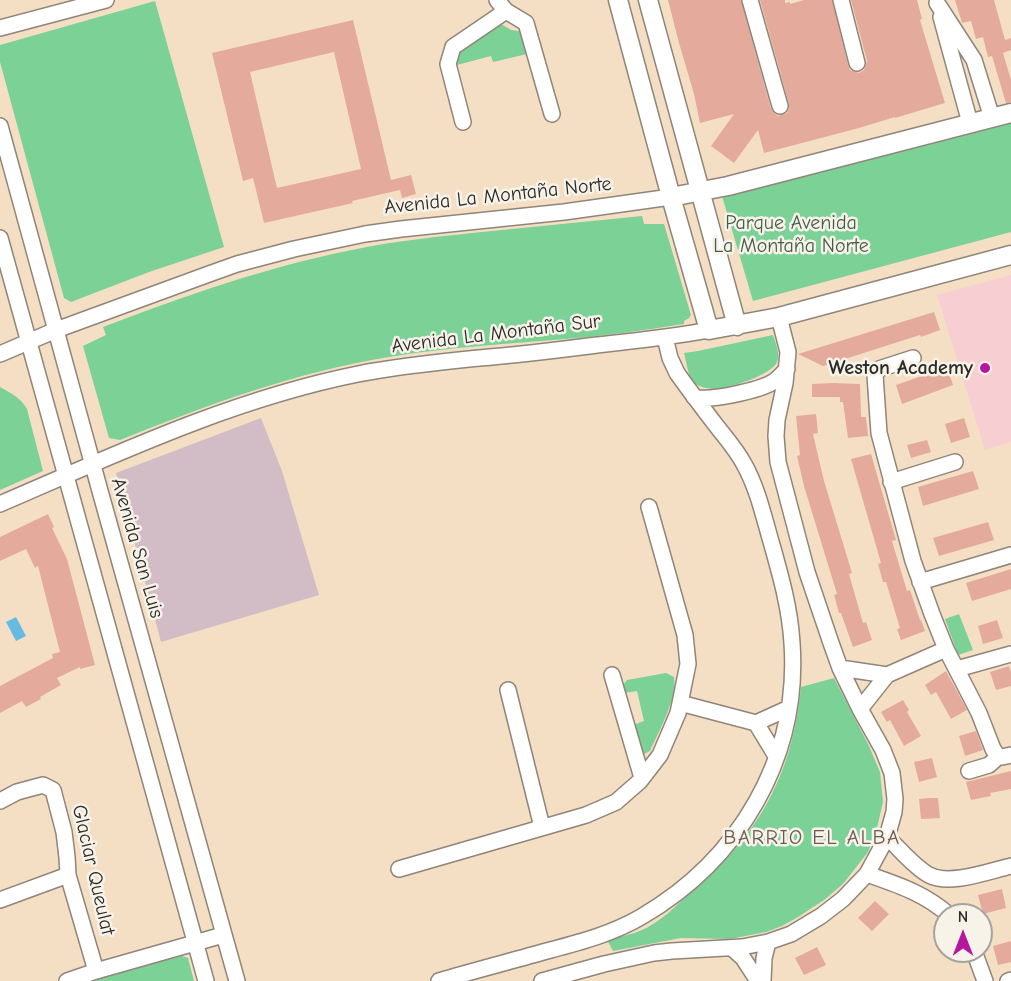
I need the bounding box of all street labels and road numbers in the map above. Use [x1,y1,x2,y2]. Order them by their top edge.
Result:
street label: Avenida La Montaña Norte [383,172,613,220]
street label: Avenida La Montaña Sur [390,309,602,359]
street label: Avenida San Luis [106,475,168,621]
street label: Glaciar Queulat [66,802,120,938]

